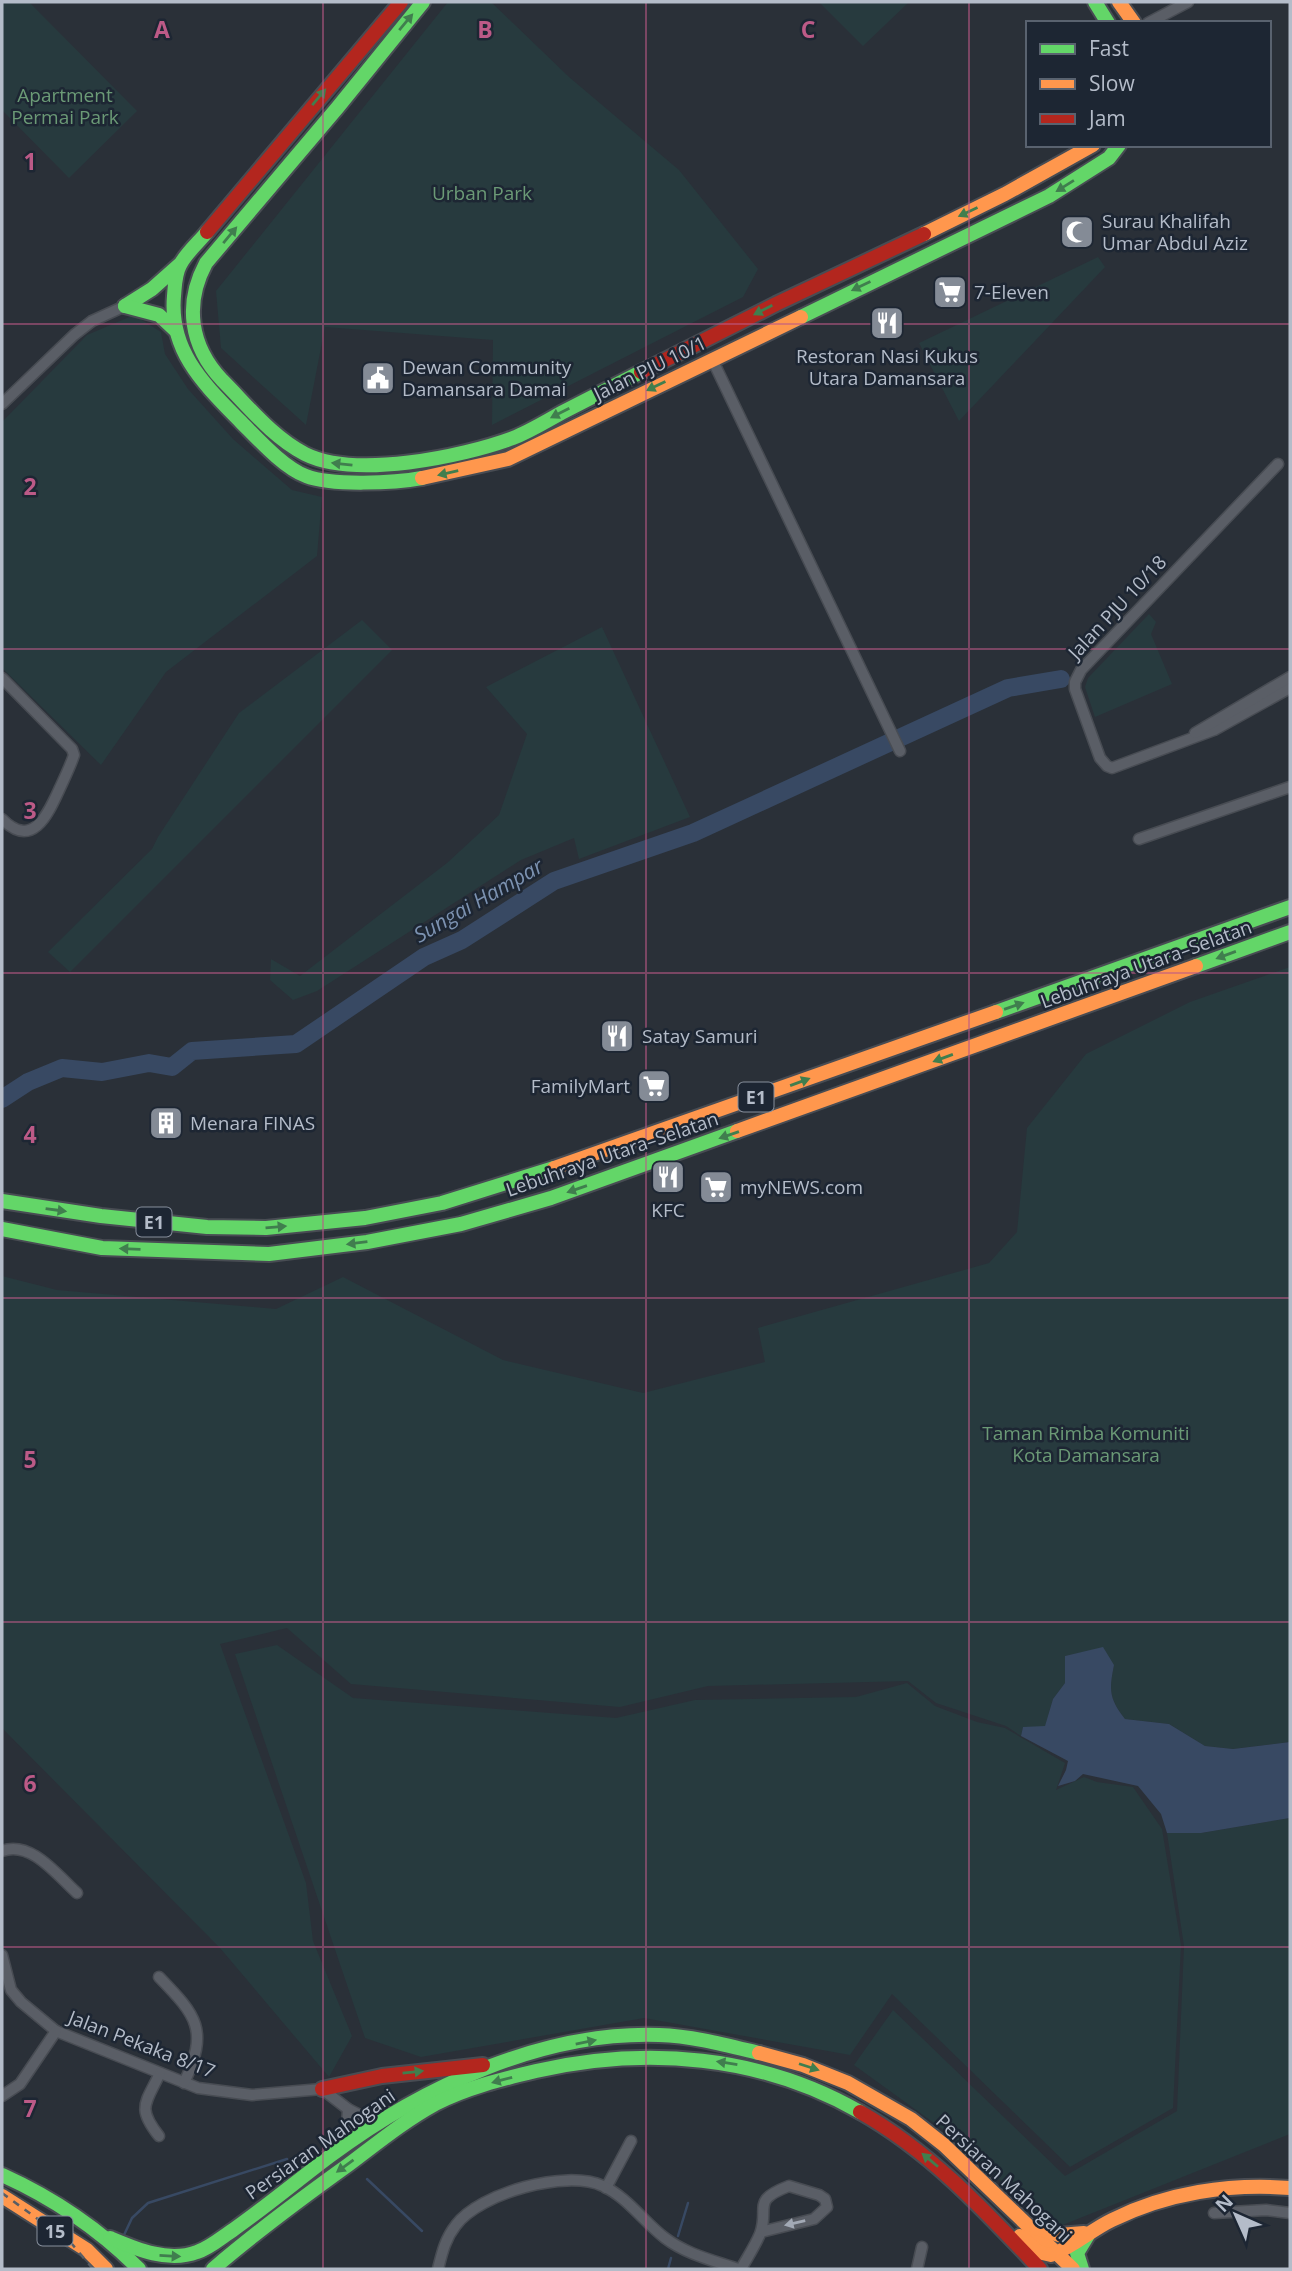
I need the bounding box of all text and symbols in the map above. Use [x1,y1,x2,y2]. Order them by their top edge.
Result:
text: A [154,13,170,45]
one-way arrow [399,13,414,31]
text: B [477,13,493,45]
text: C [801,13,815,45]
legend [1026,21,1271,147]
text: Fast [1089,34,1129,62]
text: Slow [1089,69,1135,97]
park label: Apartment Permai Park [11,82,119,130]
one-way arrow [312,89,327,107]
text: Jam [1087,104,1126,132]
text: 1 [23,145,37,177]
one-way arrow [1055,179,1074,192]
park label: Urban Park [432,180,532,206]
one-way arrow [958,206,978,218]
place label: Surau Khalifah Umar Abdul Aziz [1102,208,1248,256]
mosque icon: Surau Khalifah Umar Abdul Aziz [1058,213,1096,251]
one-way arrow [222,226,238,244]
supermarket icon: 7-Eleven [931,273,969,311]
place label: 7-Eleven [974,279,1049,305]
one-way arrow [851,280,871,292]
restaurant icon: Restoran Nasi Kukus Utara Damansara [868,304,906,342]
one-way arrow [753,305,773,316]
street label: Jalan PJU 10/1 [587,329,711,407]
place label: Restoran Nasi Kukus Utara Damansara [796,343,978,391]
place label: Dewan Community Damansara Damai [402,354,572,402]
public building icon: Dewan Community Damansara Damai [359,359,397,397]
one-way arrow [646,381,666,392]
one-way arrow [550,408,570,419]
one-way arrow [330,458,352,469]
one-way arrow [437,468,459,479]
text: 2 [23,470,37,502]
street label: Jalan PJU 10/18 [1061,549,1172,666]
text: 3 [23,794,37,826]
water label: Sungai Hampar [408,851,548,948]
street label: Lebuhraya Utara–Selatan [1037,914,1255,1014]
one-way arrow [1215,950,1236,961]
one-way arrow [1004,1000,1025,1011]
restaurant icon: Satay Samuri [598,1017,636,1055]
place label: Satay Samuri [642,1023,758,1049]
one-way arrow [933,1053,954,1064]
supermarket icon: FamilyMart [635,1067,673,1105]
place label: FamilyMart [531,1073,630,1099]
one-way arrow [789,1076,810,1087]
road number: E1 [738,1082,774,1112]
building icon: Menara FINAS [147,1104,185,1142]
street label: Lebuhraya Utara–Selatan [502,1105,722,1203]
place label: Menara FINAS [190,1110,315,1136]
text: 4 [23,1118,37,1150]
one-way arrow [718,1130,739,1141]
restaurant icon: KFC [649,1158,687,1196]
supermarket icon: myNEWS.com [697,1168,735,1206]
place label: myNEWS.com [740,1174,863,1200]
one-way arrow [567,1183,588,1194]
place label: KFC [651,1197,685,1223]
one-way arrow [45,1205,67,1216]
road number: E1 [136,1208,172,1237]
one-way arrow [265,1221,287,1232]
one-way arrow [346,1238,368,1249]
one-way arrow [119,1244,141,1255]
park label: Taman Rimba Komuniti Kota Damansara [982,1420,1190,1468]
text: 5 [23,1443,37,1475]
text: 6 [23,1767,37,1799]
street label: Jalan Pekaka 8/17 [63,2003,219,2084]
one-way arrow [575,2036,597,2047]
one-way arrow [716,2058,738,2069]
one-way arrow [799,2062,820,2072]
one-way arrow [402,2067,424,2078]
one-way arrow [491,2075,513,2086]
street label: Persiaran Mahogani [240,2083,400,2205]
text: 7 [23,2092,37,2124]
street label: Persiaran Mahogani [930,2108,1078,2248]
one-way arrow [921,2153,938,2168]
one-way arrow [336,2159,354,2174]
north arrow [1201,2180,1271,2250]
text: N [1209,2188,1239,2218]
road number: 15 [38,2216,72,2246]
one-way arrow [783,2218,805,2229]
one-way arrow [159,2250,181,2261]

